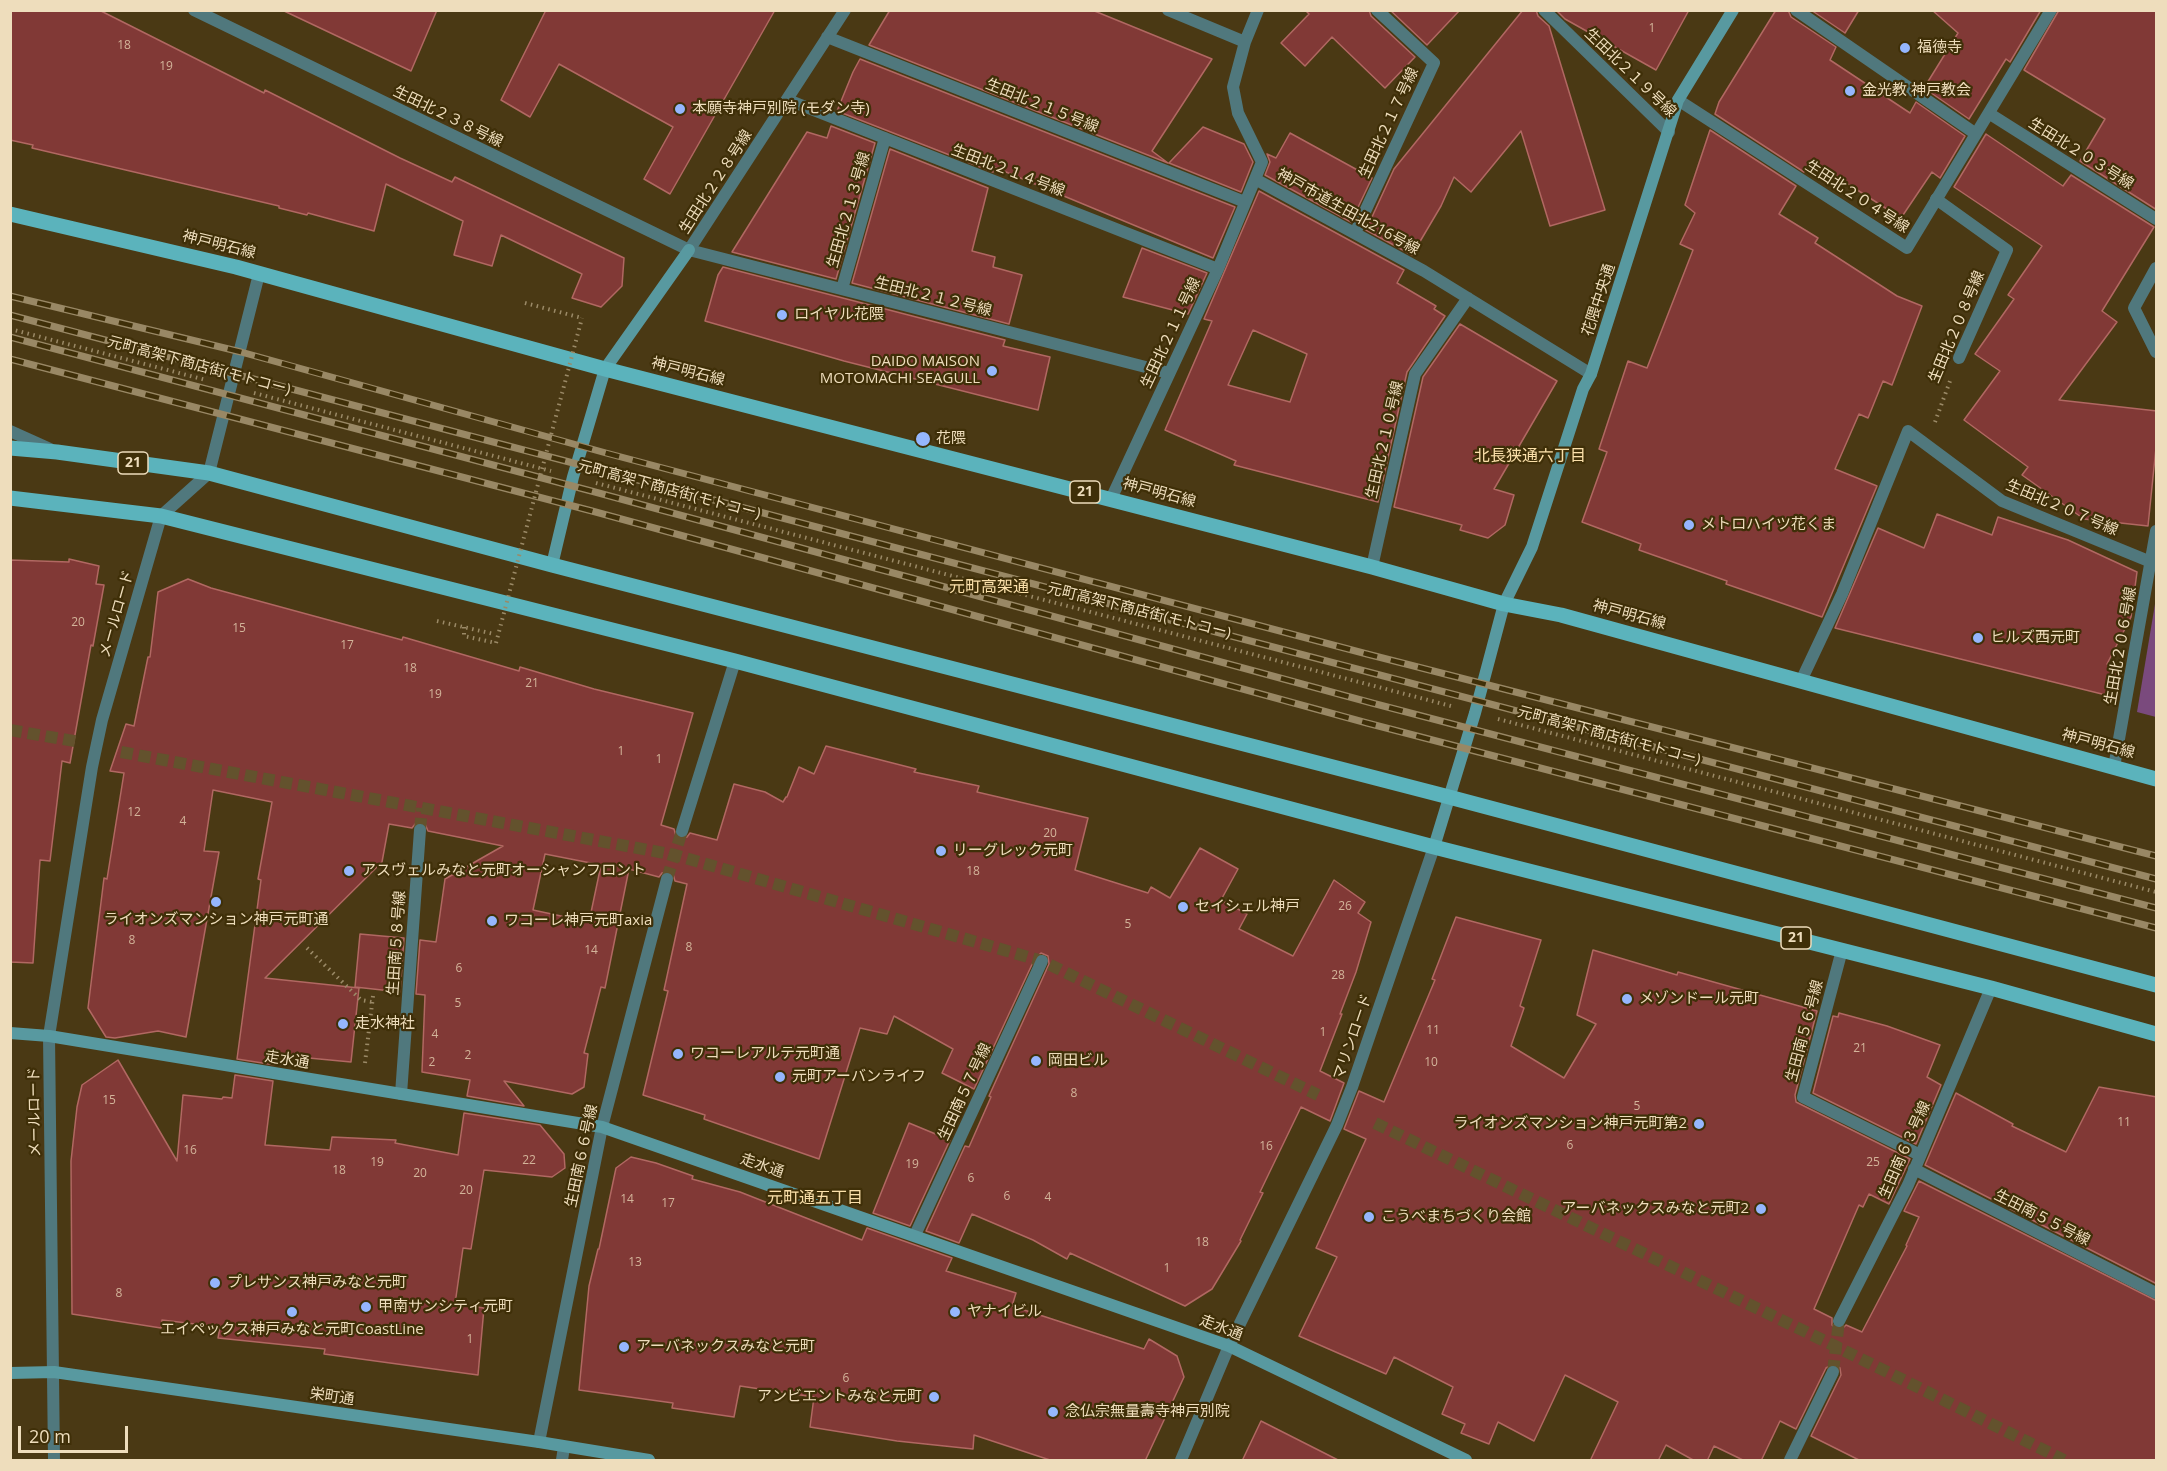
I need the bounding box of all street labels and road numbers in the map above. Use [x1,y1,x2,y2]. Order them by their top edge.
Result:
street label: 生田北２１９号線 [1581,25,1679,121]
street label: 生田北２１７号線 [1355,65,1423,181]
street label: 生田北２１５号線 [983,75,1101,137]
street label: 生田北２３８号線 [390,83,506,151]
street label: 生田北２０３号線 [2025,115,2137,193]
street label: 生田北２２８号線 [676,127,756,237]
street label: 生田北２１４号線 [949,141,1067,201]
street label: 生田北２１３号線 [824,150,874,270]
street label: 生田北２０４号線 [1802,157,1912,237]
street label: 神戸市道生田北216号線 [1273,165,1423,259]
street label: 神戸明石線 [180,227,258,263]
street label: 花隈中央通 [1579,262,1619,338]
street label: 生田北２０８号線 [1925,268,1989,386]
street label: 生田北２１２号線 [873,274,993,320]
street label: 生田北２１１号線 [1137,275,1205,391]
street label: 元町高架下商店街(モトコー) [105,333,293,399]
street label: 神戸明石線 [649,354,727,390]
street label: 生田北２１０号線 [1363,380,1407,500]
road number: 21 [118,452,148,474]
street label: 元町高架下商店街(モトコー) [575,457,763,523]
street label: 神戸明石線 [1120,475,1198,511]
street label: 生田北２０７号線 [2003,476,2121,540]
road number: 21 [1070,481,1100,503]
street label: メールロード [96,568,138,660]
street label: 元町高架下商店街(モトコー) [1045,579,1233,643]
street label: 生田北２０６号線 [2102,585,2140,707]
street label: 神戸明石線 [1590,597,1668,633]
street label: 元町高架下商店街(モトコー) [1515,703,1703,769]
street label: 神戸明石線 [2059,726,2137,762]
street label: 生田南５８号線 [384,890,410,996]
road number: 21 [1781,927,1811,949]
street label: 生田南５６号線 [1783,978,1827,1084]
street label: マリンロード [1330,992,1376,1082]
street label: 生田南５７号線 [935,1041,995,1143]
street label: 走水通 [263,1048,311,1072]
street label: メールロード [25,1067,45,1157]
street label: 生田南６３号線 [1875,1098,1935,1202]
street label: 生田南６６号線 [562,1103,602,1209]
street label: 走水通 [738,1150,786,1182]
street label: 生田南５５号線 [1991,1186,2093,1250]
street label: 走水通 [1197,1312,1245,1344]
street label: 栄町通 [308,1385,356,1409]

